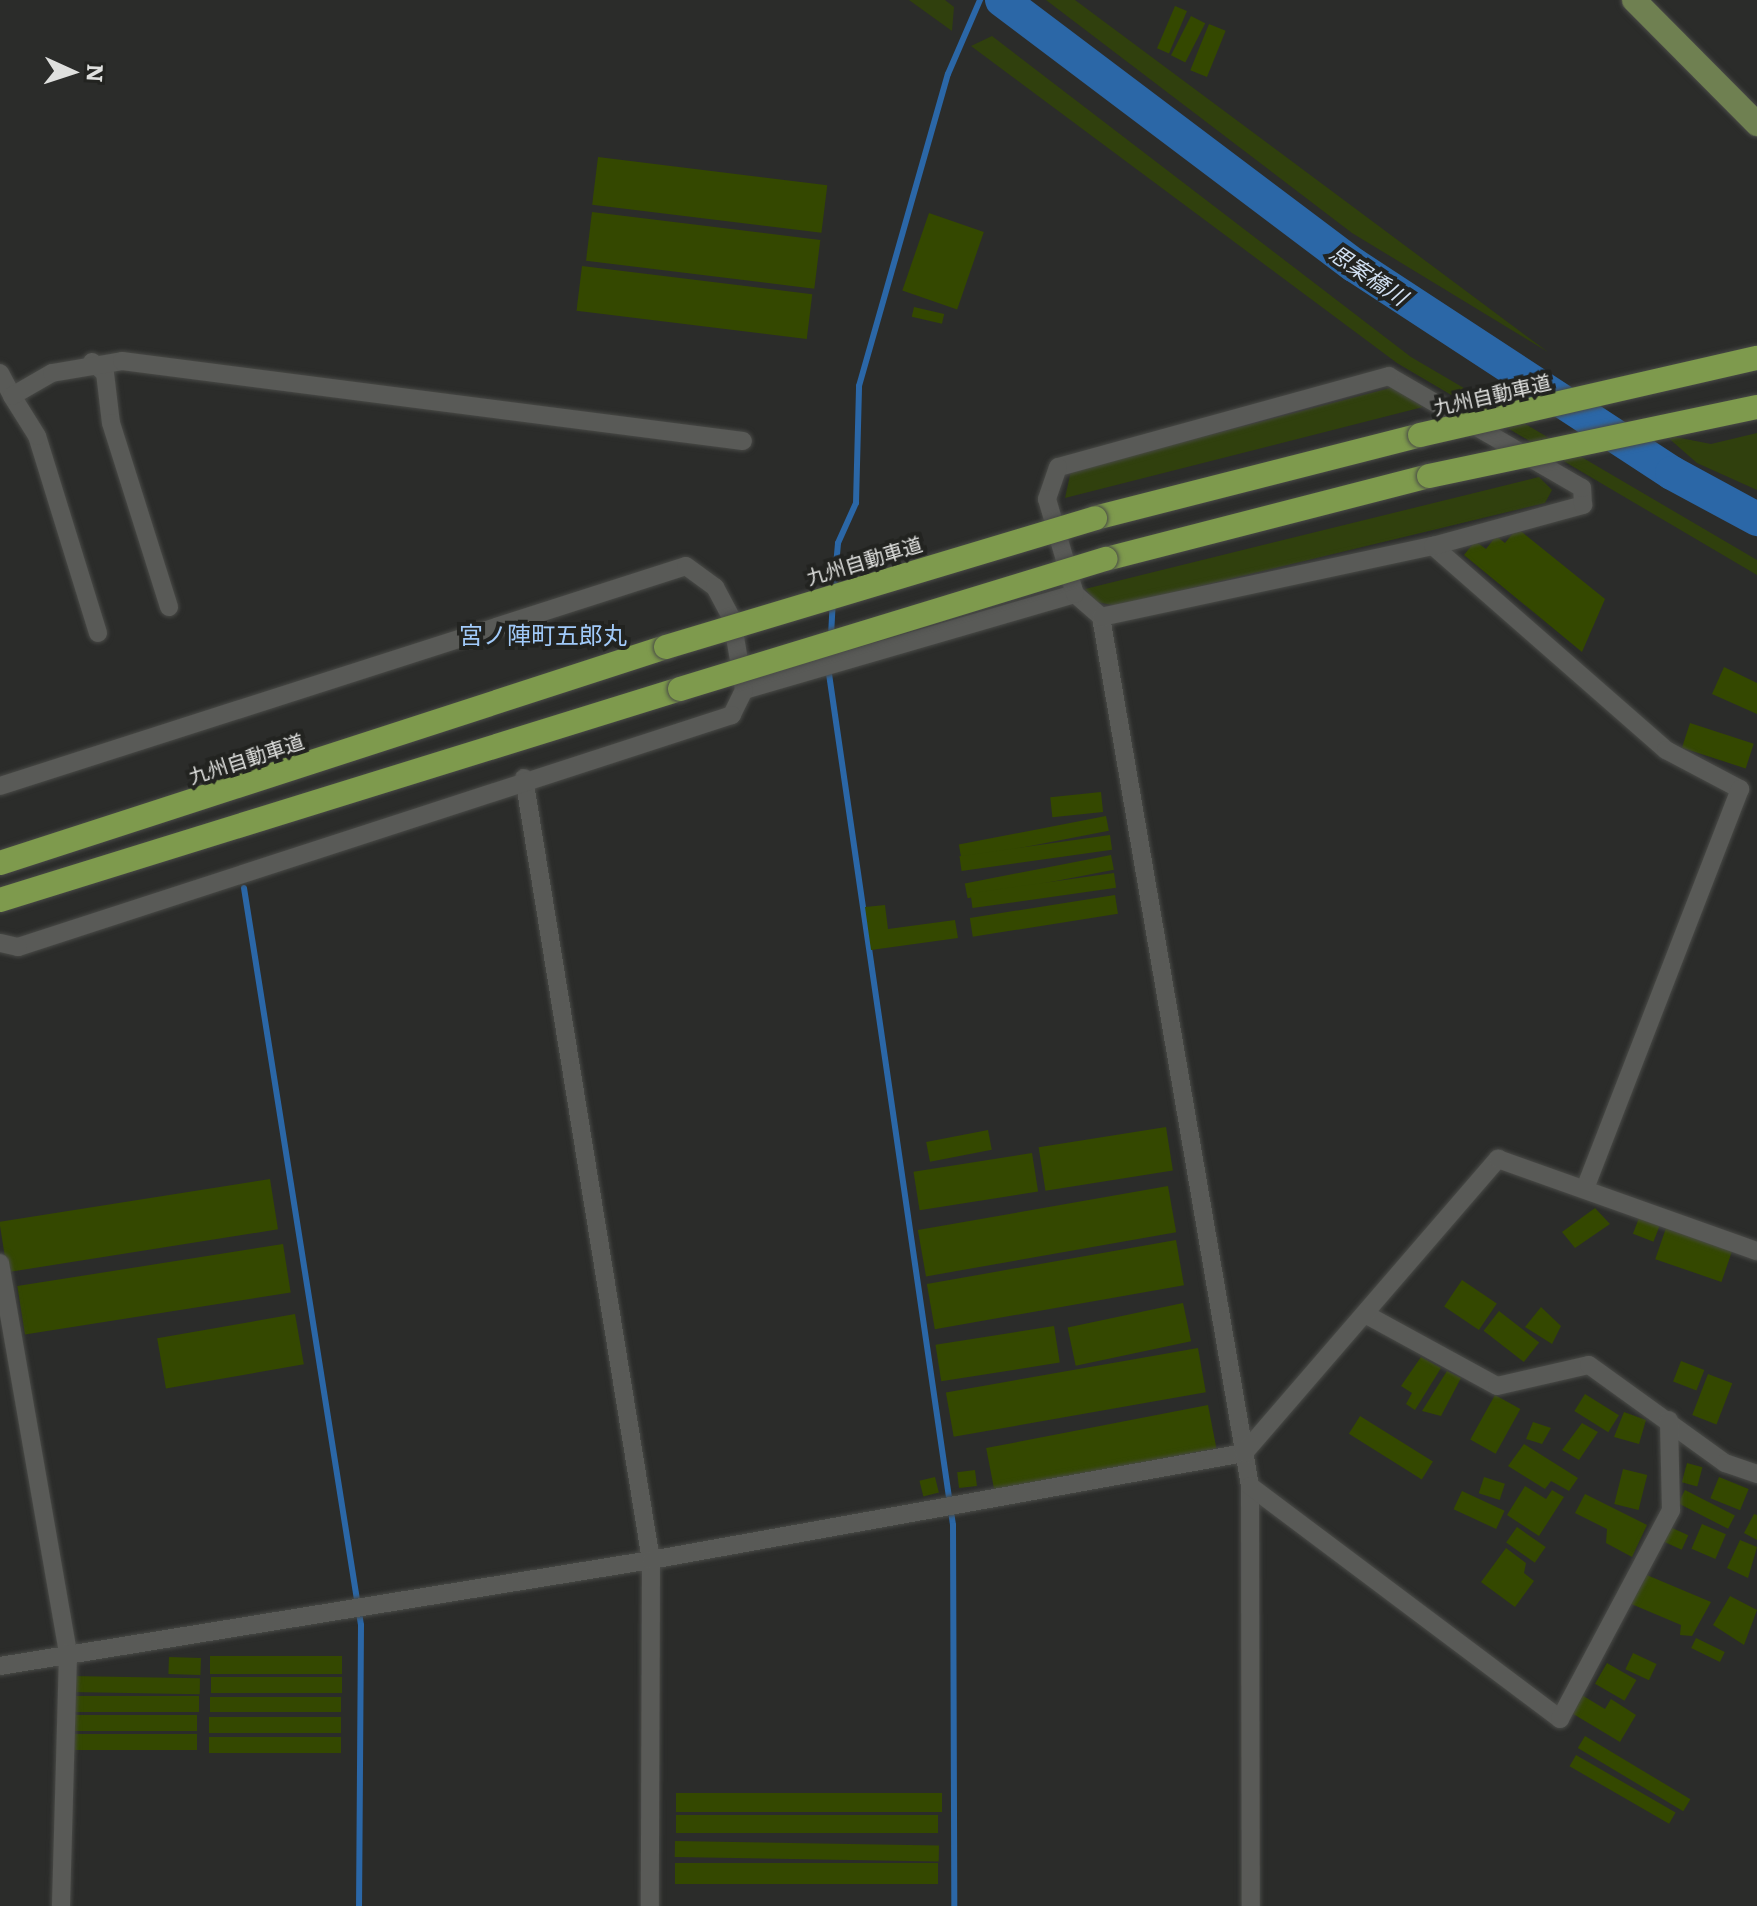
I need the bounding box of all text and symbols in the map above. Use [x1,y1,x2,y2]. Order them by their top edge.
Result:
north arrow [32,32,112,112]
text: N [80,63,113,83]
water label: 思案橋川 [1325,238,1413,310]
street label: 九州自動車道 [1431,369,1553,419]
street label: 九州自動車道 [803,531,925,589]
district label: 宮ノ陣町五郎丸 [459,620,627,648]
street label: 九州自動車道 [185,728,307,788]

